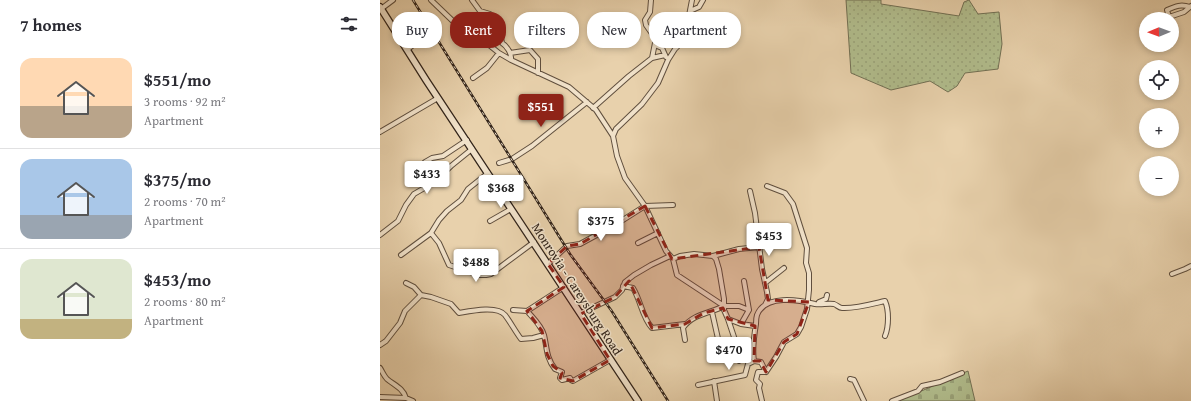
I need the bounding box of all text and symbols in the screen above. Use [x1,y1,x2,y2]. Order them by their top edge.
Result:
text: 7 homes [20,12,82,37]
chip: Buy [392,12,442,48]
chip: Rent [450,12,506,48]
chip: Filters [514,12,579,48]
chip: New [587,12,641,48]
chip: Apartment [649,12,741,48]
north arrow [1139,12,1179,52]
map controls [1139,12,1179,196]
icon: filters [338,13,360,35]
button: locate [1139,60,1179,100]
text: $551/mo [144,67,211,92]
icon: home [52,74,100,122]
text: 3 rooms · 92 m² [144,92,226,111]
pin: $551 [517,94,565,128]
text: $551 [528,97,554,116]
button: + [1139,108,1179,148]
text: Apartment [144,111,204,130]
button: − [1139,156,1179,196]
pin: $433 [403,161,451,195]
text: $433 [414,164,440,183]
text: $375/mo [144,167,211,192]
icon: home [52,175,100,223]
pin: $368 [477,175,525,209]
text: $368 [488,178,514,197]
text: 2 rooms · 70 m² [144,192,226,211]
pin: $375 [577,208,625,242]
text: Apartment [144,211,204,230]
text: $375 [588,211,614,230]
street label: Monrovia - Careysburg Road [527,219,627,359]
pin: $453 [745,223,793,257]
text: $453 [756,226,782,245]
pin: $488 [452,249,500,283]
text: $488 [463,252,489,271]
text: $453/mo [144,267,211,292]
icon: home [52,275,100,323]
text: 2 rooms · 80 m² [144,292,226,311]
text: Apartment [144,311,204,330]
pin: $470 [705,337,753,371]
text: $470 [716,340,742,359]

